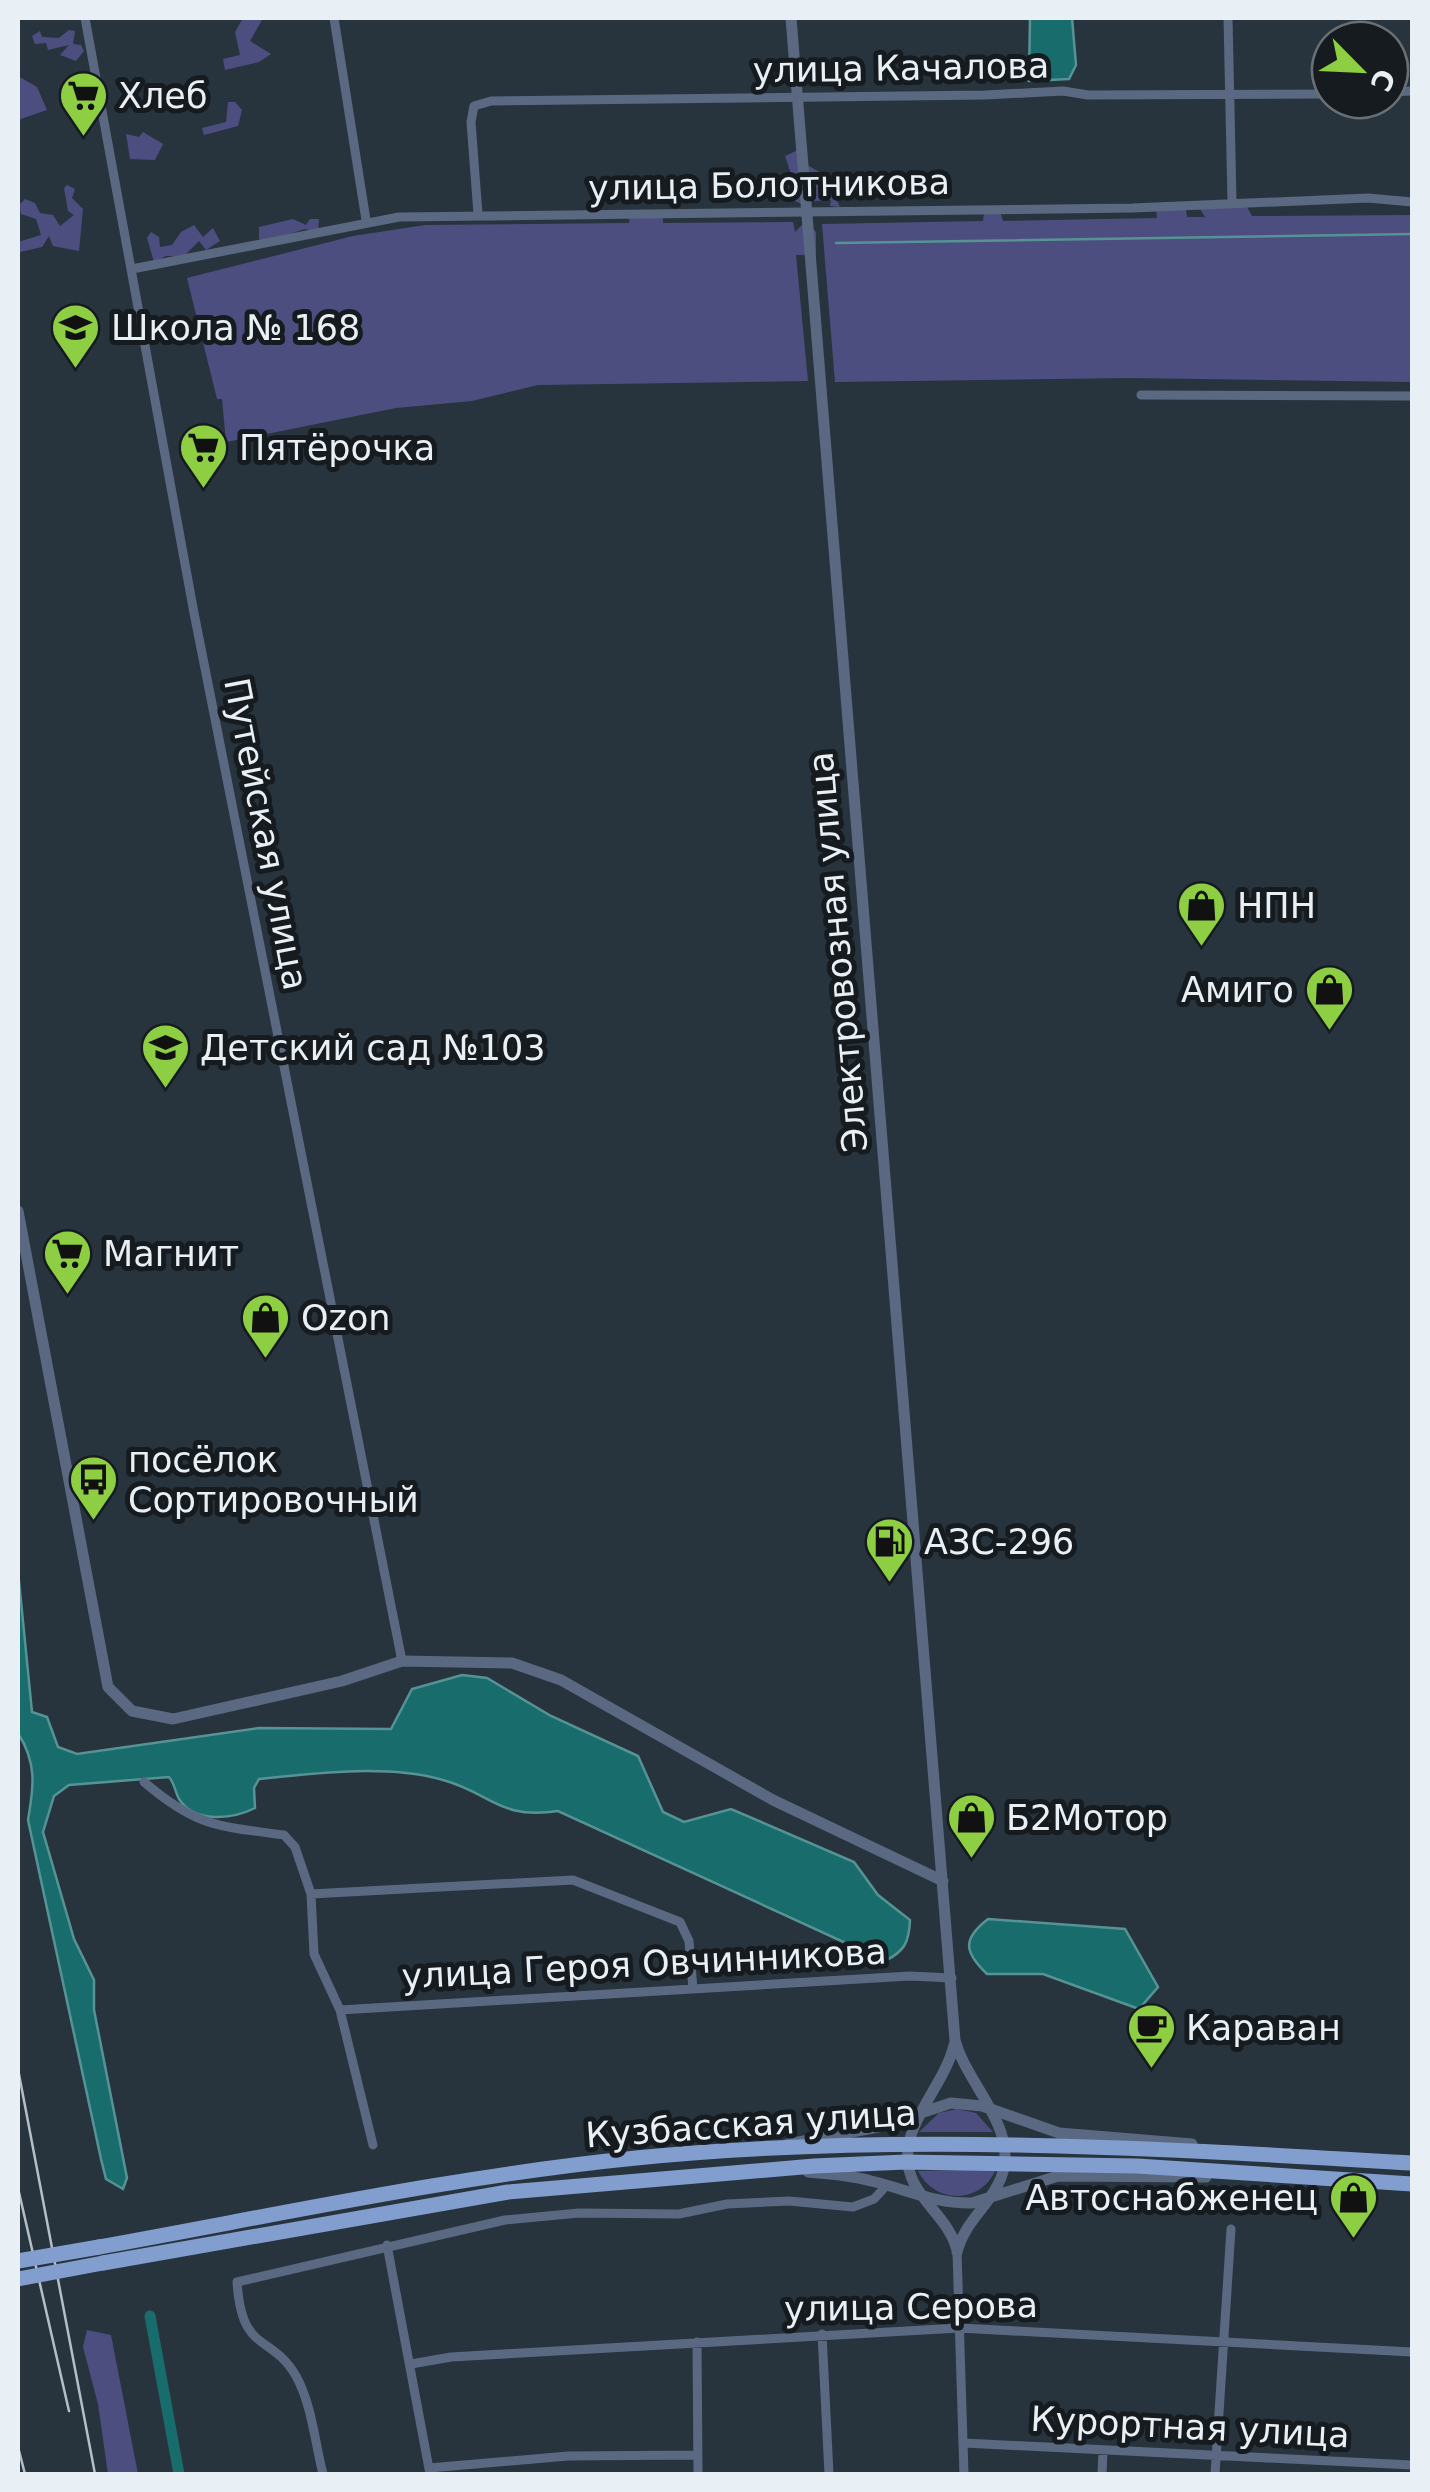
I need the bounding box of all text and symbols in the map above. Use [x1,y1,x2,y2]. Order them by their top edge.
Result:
north arrow [1310,20,1410,120]
street label: улица Качалова [752,45,1050,91]
text: С [1363,64,1402,96]
supermarket icon: Хлеб [57,70,109,138]
place label: Хлеб [118,76,207,116]
street label: улица Болотникова [588,162,950,208]
school or university icon: Школа № 168 [50,302,102,370]
place label: Школа № 168 [111,308,360,348]
supermarket icon: Пятёрочка [178,422,230,490]
place label: Пятёрочка [239,428,435,468]
street label: Путейская улица [216,675,316,993]
street label: Электровозная улица [801,750,875,1154]
shop icon: НПН [1176,880,1228,948]
place label: НПН [1237,886,1316,926]
shop icon: Амиго [1303,964,1355,1032]
place label: Амиго [1181,970,1294,1010]
school or university icon: Детский сад №103 [139,1022,191,1090]
place label: Детский сад №103 [200,1028,546,1068]
supermarket icon: Магнит [42,1228,94,1296]
place label: Магнит [103,1234,239,1274]
shop icon: Ozon [240,1292,292,1360]
place label: Ozon [301,1298,391,1338]
place label: посёлок Сортировочный [128,1440,419,1520]
bus stop icon: посёлок Сортировочный [67,1454,119,1522]
fuel station icon: АЗС-296 [863,1516,915,1584]
place label: АЗС-296 [924,1522,1074,1562]
shop icon: Б2Мотор [945,1792,997,1860]
place label: Б2Мотор [1006,1798,1168,1838]
street label: улица Героя Овчинникова [400,1931,888,1997]
cafe icon: Караван [1125,2002,1177,2070]
place label: Караван [1186,2008,1341,2048]
street label: Кузбасская улица [584,2092,918,2156]
shop icon: Автоснабженец [1327,2172,1379,2240]
place label: Автоснабженец [1025,2178,1318,2218]
street label: улица Серова [784,2285,1038,2329]
street label: Курортная улица [1029,2399,1351,2455]

